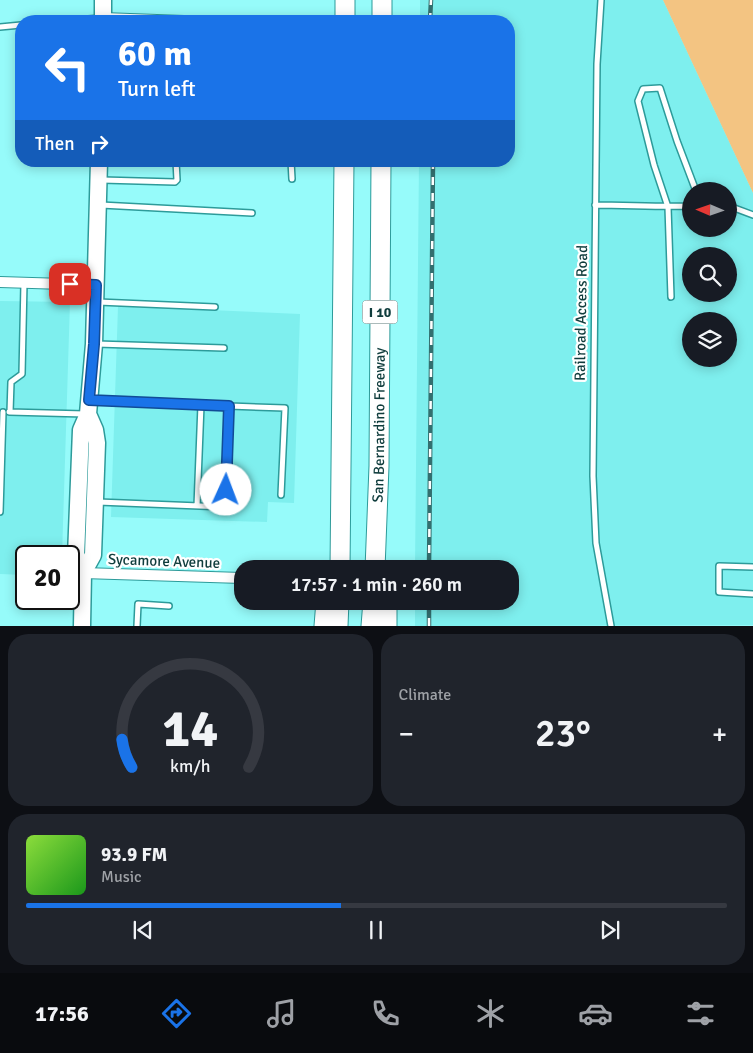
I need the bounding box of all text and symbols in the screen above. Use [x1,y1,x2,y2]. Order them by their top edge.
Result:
text: 60 m [118,32,192,75]
icon: left [35,35,100,100]
text: Turn left [118,75,196,102]
icon: right [85,130,113,158]
text: Then [35,132,75,156]
north arrow [682,182,738,238]
map controls [682,182,737,367]
street label: Railroad Access Road [571,245,591,381]
button: search [682,247,737,302]
pin [49,263,91,305]
icon: arrive [56,270,84,298]
road number: I 10 [362,300,398,324]
button: layers [682,312,737,367]
street label: San Bernardino Freeway [369,348,389,503]
position arrow [199,463,251,515]
speed limit sign: 20 [15,545,80,610]
street label: Sycamore Avenue [108,550,220,572]
text: 17:57 · 1 min · 260 m [291,573,462,597]
text: Climate [399,685,451,705]
text: 14 [162,697,218,761]
text: 23° [535,710,591,757]
text: − [399,717,414,751]
text: + [712,717,727,751]
text: km/h [170,755,210,777]
text: 93.9 FM [101,843,167,867]
text: Music [101,867,142,887]
icon: previous [129,916,157,944]
icon: pause [362,916,390,944]
icon: next [596,916,624,944]
icon: directions [159,996,194,1031]
icon: music [264,996,299,1031]
icon: phone [368,996,403,1031]
icon: climate [473,996,508,1031]
icon: car [578,996,613,1031]
icon: filters [683,996,718,1031]
text: 17:56 [35,1000,89,1027]

